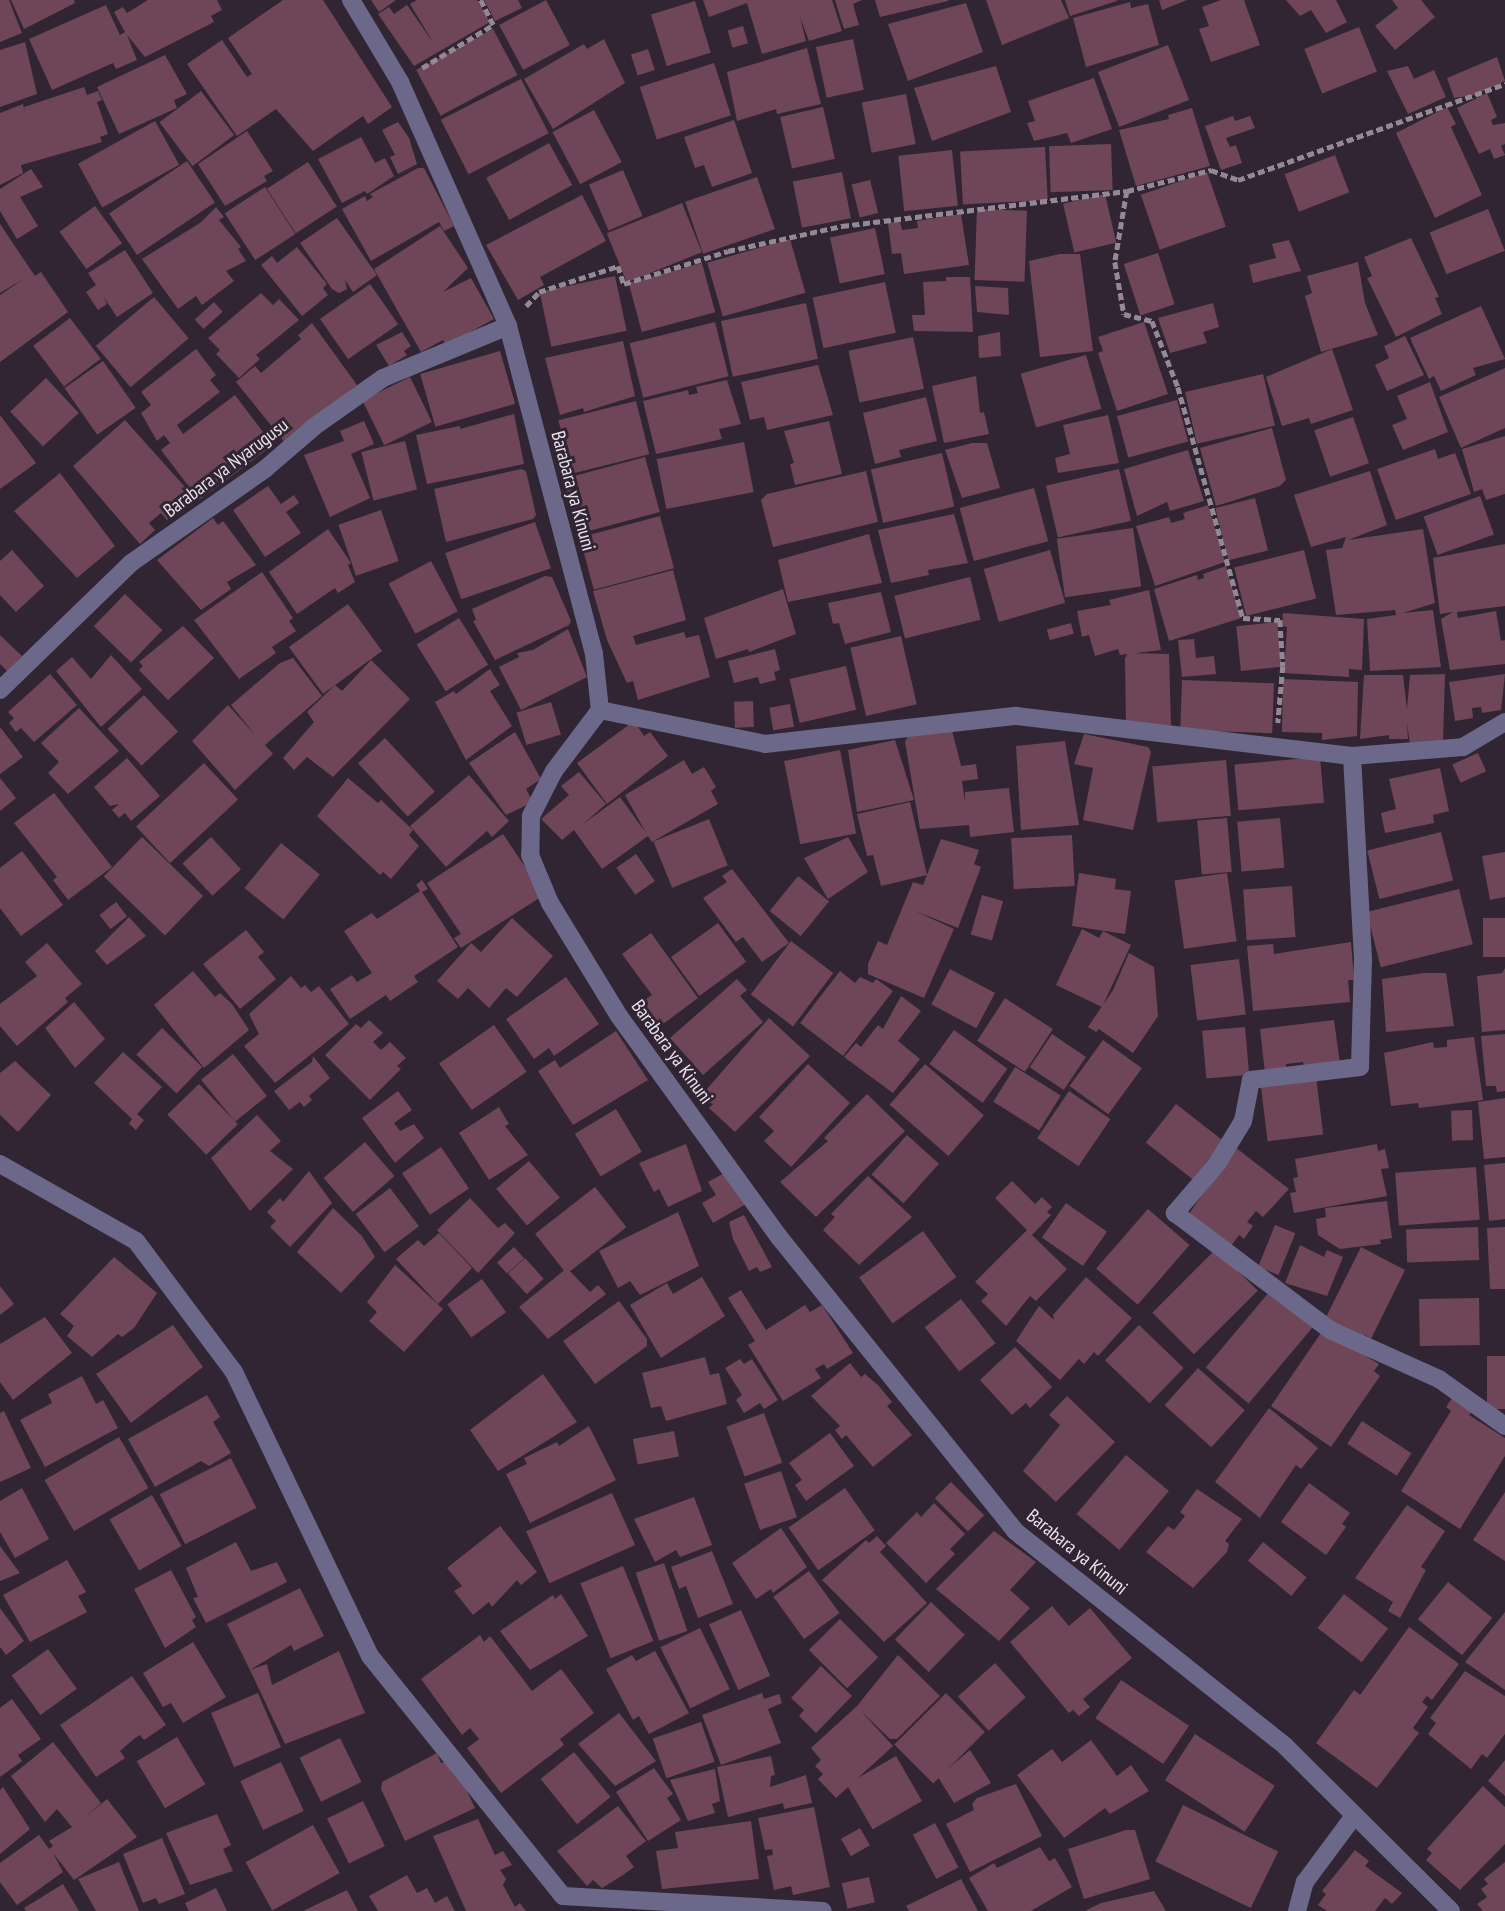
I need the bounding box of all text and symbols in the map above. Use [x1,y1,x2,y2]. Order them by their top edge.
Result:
street label: Barabara ya Nyarugusu [159,414,293,522]
street label: Barabara ya Kinuni [546,428,600,554]
street label: Barabara ya Kinuni [627,995,717,1109]
street label: Barabara ya Kinuni [1022,1504,1132,1600]

